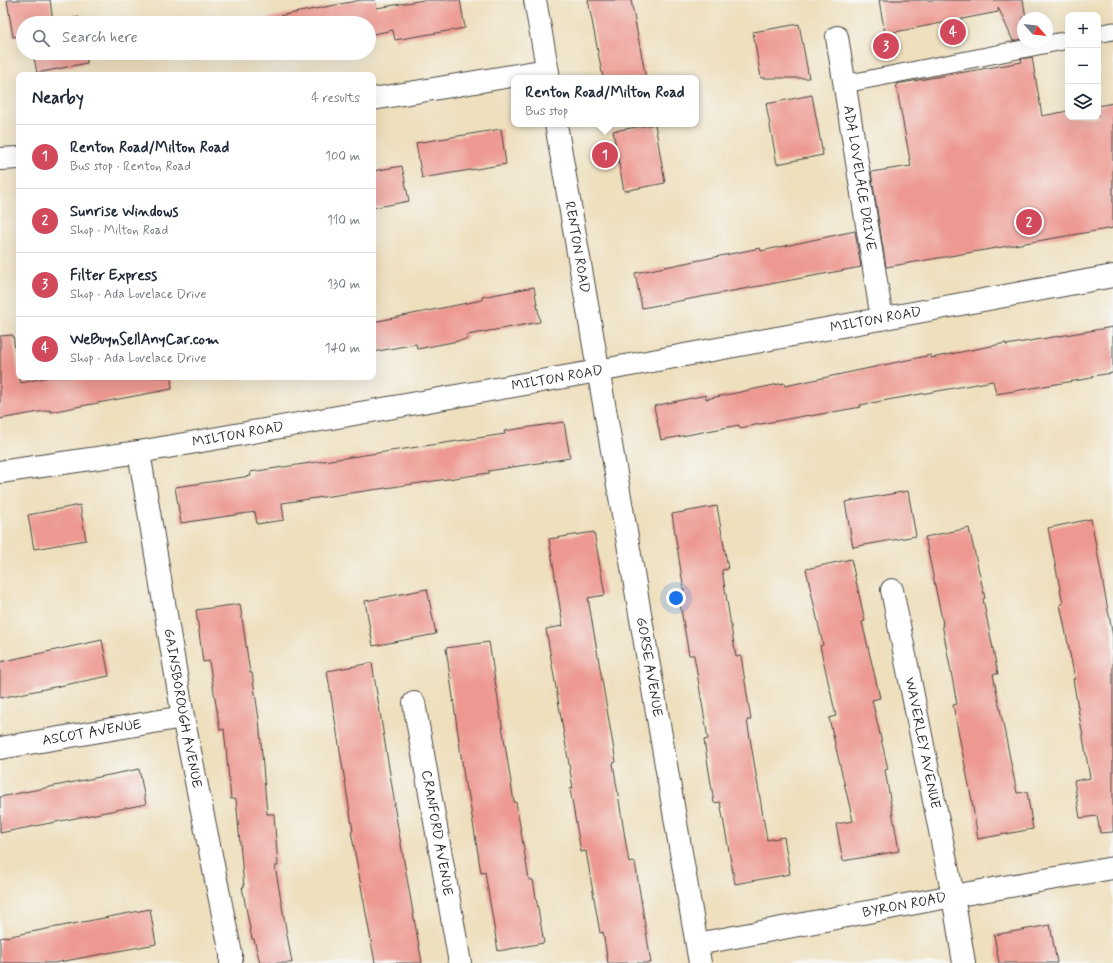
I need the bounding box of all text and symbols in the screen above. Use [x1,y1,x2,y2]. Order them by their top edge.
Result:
north arrow [1017,12,1053,48]
map controls [1065,12,1101,120]
button: + [1065,12,1101,48]
search box [16,16,376,60]
pin: 4 [940,17,966,47]
icon: search [30,27,52,49]
text: Search here [62,28,138,48]
pin: 3 [873,31,899,61]
button: − [1065,48,1101,84]
popup [511,75,699,127]
text: Renton Road/Milton Road [525,83,685,103]
button: layers [1065,84,1101,120]
text: Nearby [32,87,84,109]
text: 4 results [311,90,360,107]
text: Bus stop [525,103,568,120]
street label: ADA LOVELACE DRIVE [839,104,880,253]
text: Renton Road/Milton Road [70,138,229,158]
pin: 1 [592,140,618,170]
text: 1 [42,148,48,165]
text: 100 m [325,148,360,165]
text: Bus stop · Renton Road [70,158,191,175]
street label: RENTON ROAD [560,200,594,294]
text: Sunrise Windows [70,202,178,222]
pin: 2 [1016,207,1042,237]
text: 2 [42,212,48,229]
text: 110 m [327,212,360,229]
text: Shop · Milton Road [70,222,168,239]
text: Filter Express [70,266,157,286]
text: 3 [42,276,48,293]
text: 130 m [327,276,360,293]
text: Shop · Ada Lovelace Drive [70,286,206,303]
street label: MILTON ROAD [829,302,923,337]
text: WeBuynSellAnyCar.com [70,330,219,350]
text: 4 [41,340,49,357]
text: 140 m [325,340,360,357]
text: Shop · Ada Lovelace Drive [70,350,206,367]
street label: MILTON ROAD [510,361,604,395]
street label: MILTON ROAD [191,418,285,451]
your location [666,588,686,608]
street label: GORSE AVENUE [632,616,667,718]
street label: GAINSBOROUGH AVENUE [159,627,206,790]
street label: WAVERLEY AVENUE [901,676,944,810]
street label: ASCOT AVENUE [41,715,143,750]
street label: CRANFORD AVENUE [417,769,457,897]
street label: BYRON ROAD [861,888,948,922]

